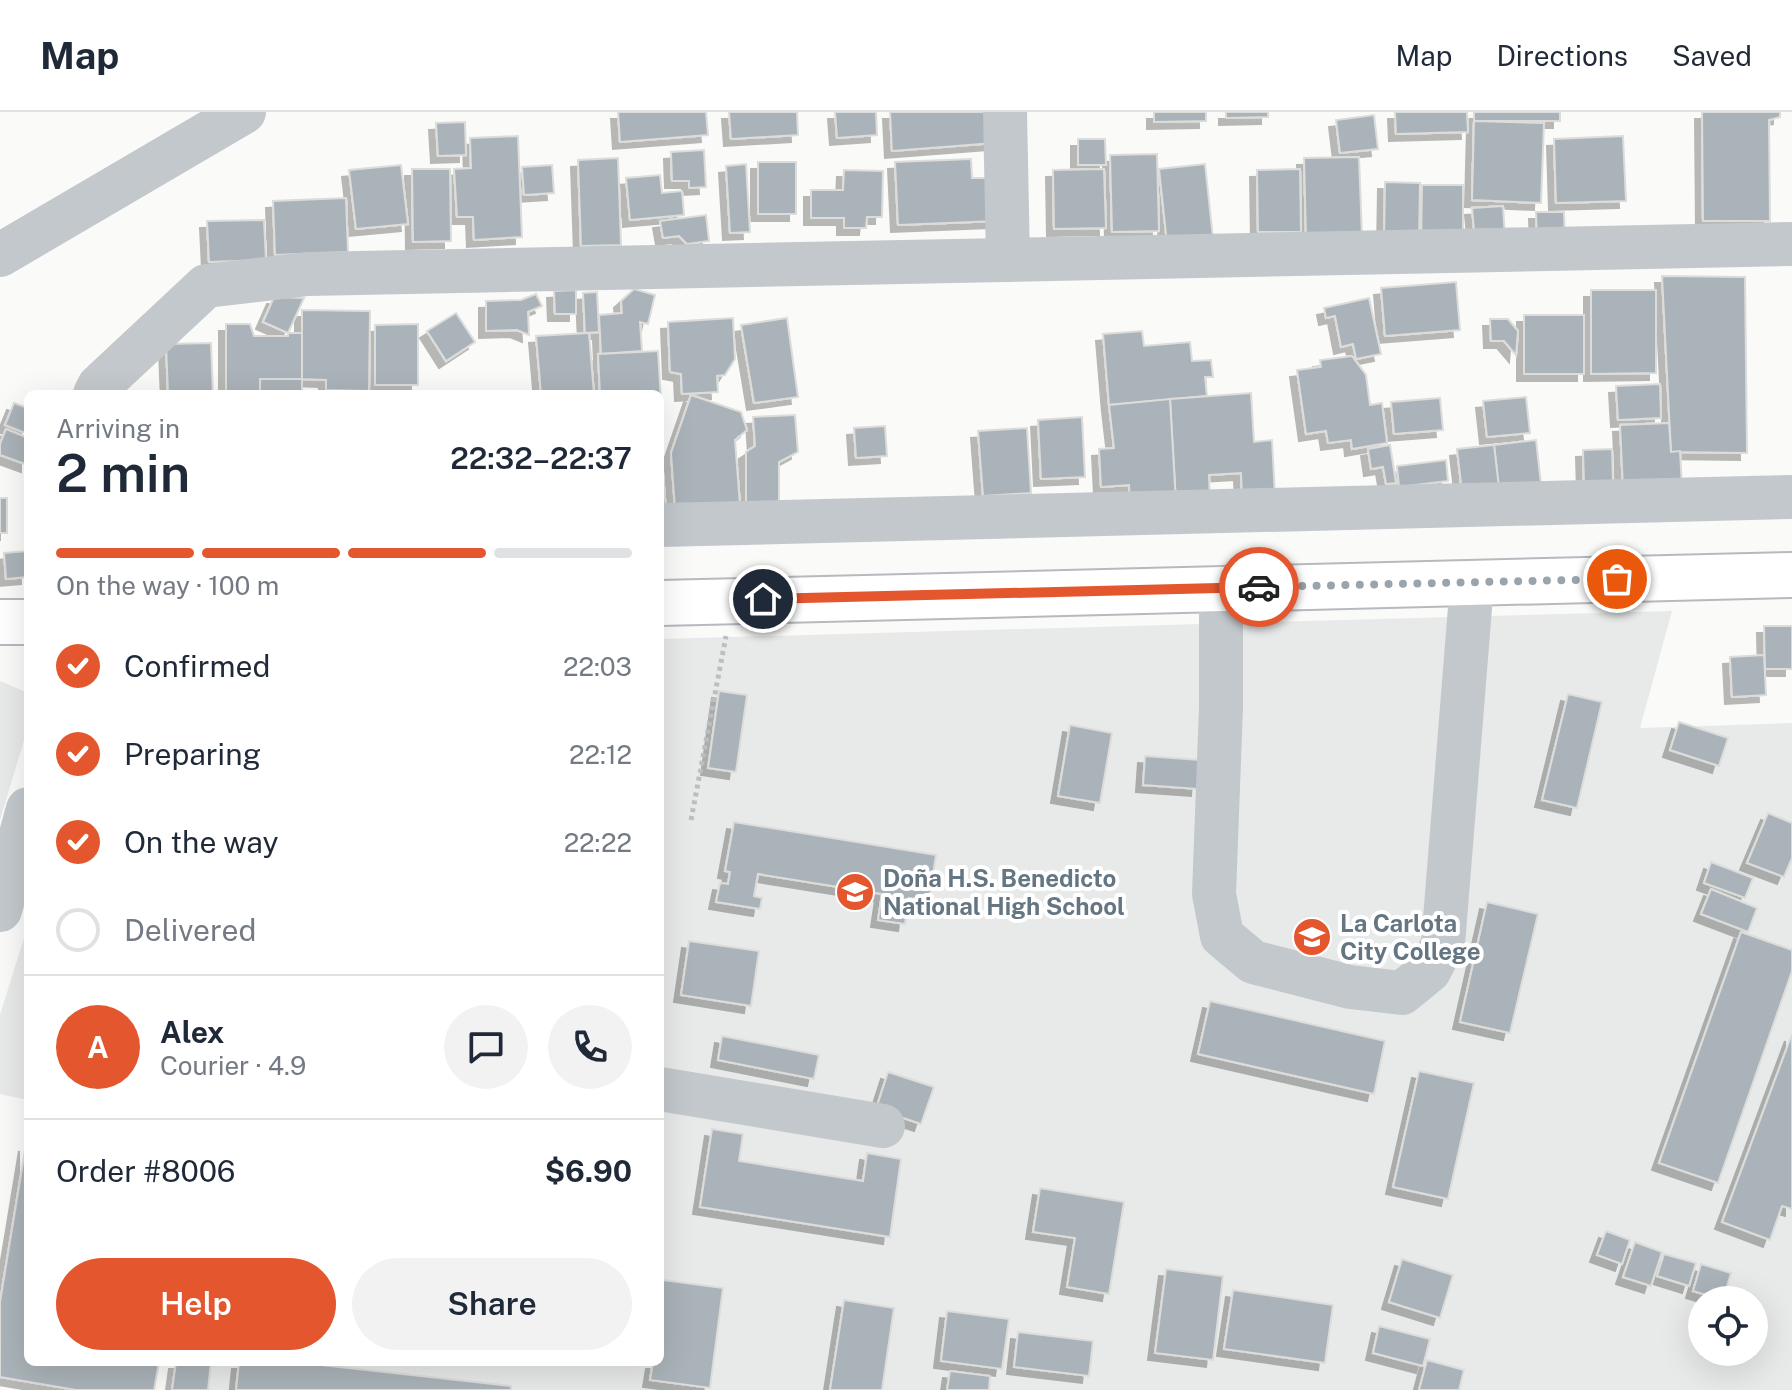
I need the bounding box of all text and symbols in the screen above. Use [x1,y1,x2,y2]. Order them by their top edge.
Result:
text: Map [40,33,119,78]
text: Map [1396,39,1452,72]
text: Directions [1496,39,1628,72]
text: Saved [1672,39,1752,72]
text: Arriving in [56,413,180,444]
text: 22:32–22:37 [450,440,632,476]
text: 2 min [56,443,190,504]
pin [1583,545,1651,613]
courier [1219,547,1299,627]
icon: bag [1595,557,1639,601]
pin [729,565,797,633]
icon: car [1237,565,1281,609]
text: On the way · 100 m [56,570,279,601]
icon: home [741,577,785,621]
icon: check [56,644,100,688]
text: Confirmed [124,648,270,684]
text: 22:03 [563,651,632,682]
icon: check [56,732,100,776]
text: Preparing [124,736,261,772]
text: 22:12 [569,739,632,770]
icon: check [56,820,100,864]
text: On the way [124,824,278,860]
text: 22:22 [564,827,632,858]
place label: Doña H.S. Benedicto National High School [883,864,1125,920]
school or university icon: Doña H.S. Benedicto National High School [834,871,876,913]
place label: La Carlota City College [1340,909,1480,965]
text: Delivered [124,912,256,948]
school or university icon: La Carlota City College [1291,916,1333,958]
button: chat [444,1005,528,1089]
button: phone [548,1005,632,1089]
text: Alex [160,1014,224,1050]
text: A [87,1029,109,1065]
text: Courier · 4.9 [160,1050,306,1081]
text: Order #8006 [56,1153,236,1189]
text: $6.90 [545,1153,632,1189]
button: Help [56,1258,336,1350]
button: Share [352,1258,632,1350]
map controls [1688,1286,1768,1366]
button: locate [1688,1286,1768,1366]

